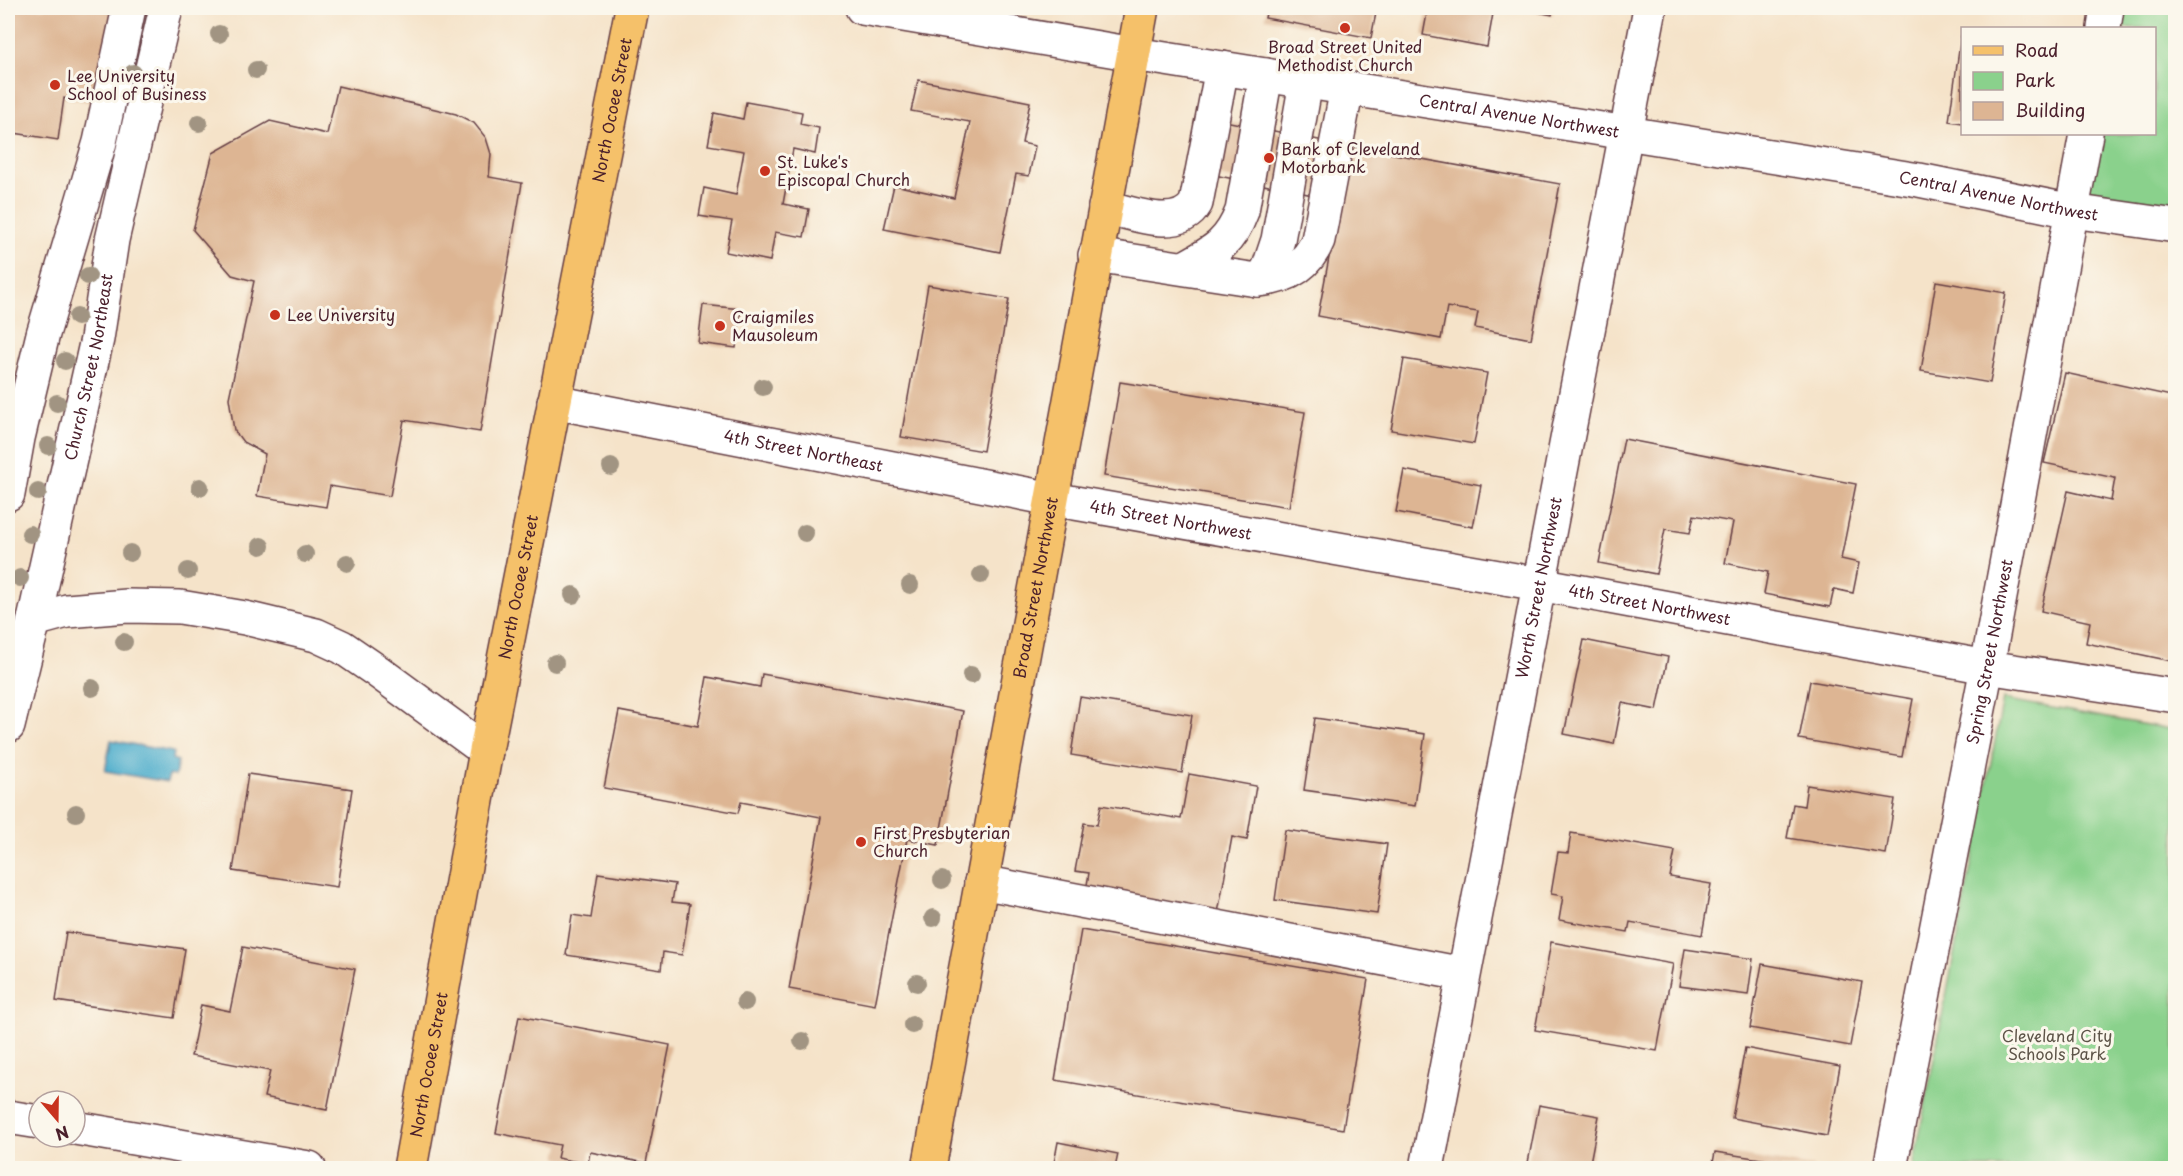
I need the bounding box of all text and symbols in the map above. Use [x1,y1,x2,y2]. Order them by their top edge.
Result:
marker: Broad Street United Methodist Church [1338,21,1352,35]
legend [1961,27,2156,135]
place label: Broad Street United Methodist Church [1268,34,1422,76]
street label: North Ocoee Street [585,35,637,184]
text: Road [2015,36,2059,63]
place label: Lee University School of Business [67,63,207,105]
text: Park [2015,66,2055,93]
marker: Lee University School of Business [48,78,62,92]
street label: Central Avenue Northwest [1418,87,1621,143]
text: Building [2015,96,2085,123]
place label: Bank of Cleveland Motorbank [1281,136,1420,178]
place label: St. Luke's Episcopal Church [777,149,910,191]
marker: Bank of Cleveland Motorbank [1262,151,1276,165]
marker: St. Luke's Episcopal Church [758,164,772,178]
street label: Central Avenue Northwest [1897,164,2100,226]
street label: Church Street Northeast [57,272,118,463]
place label: Lee University [287,302,395,326]
place label: Craigmiles Mausoleum [732,304,818,346]
marker: Lee University [268,308,282,322]
marker: Craigmiles Mausoleum [713,319,727,333]
street label: 4th Street Northeast [722,422,885,477]
street label: 4th Street Northwest [1088,493,1254,545]
street label: Broad Street Northwest [1006,495,1063,680]
street label: Worth Street Northwest [1508,495,1567,680]
street label: North Ocoee Street [491,512,543,661]
street label: Spring Street Northwest [1959,557,2018,746]
street label: 4th Street Northwest [1567,577,1732,630]
place label: First Presbyterian Church [873,820,1011,862]
marker: First Presbyterian Church [854,835,868,849]
street label: North Ocoee Street [403,990,453,1139]
park label: Cleveland City Schools Park [2002,1023,2112,1065]
north arrow [27,1089,87,1149]
text: N [52,1121,73,1147]

